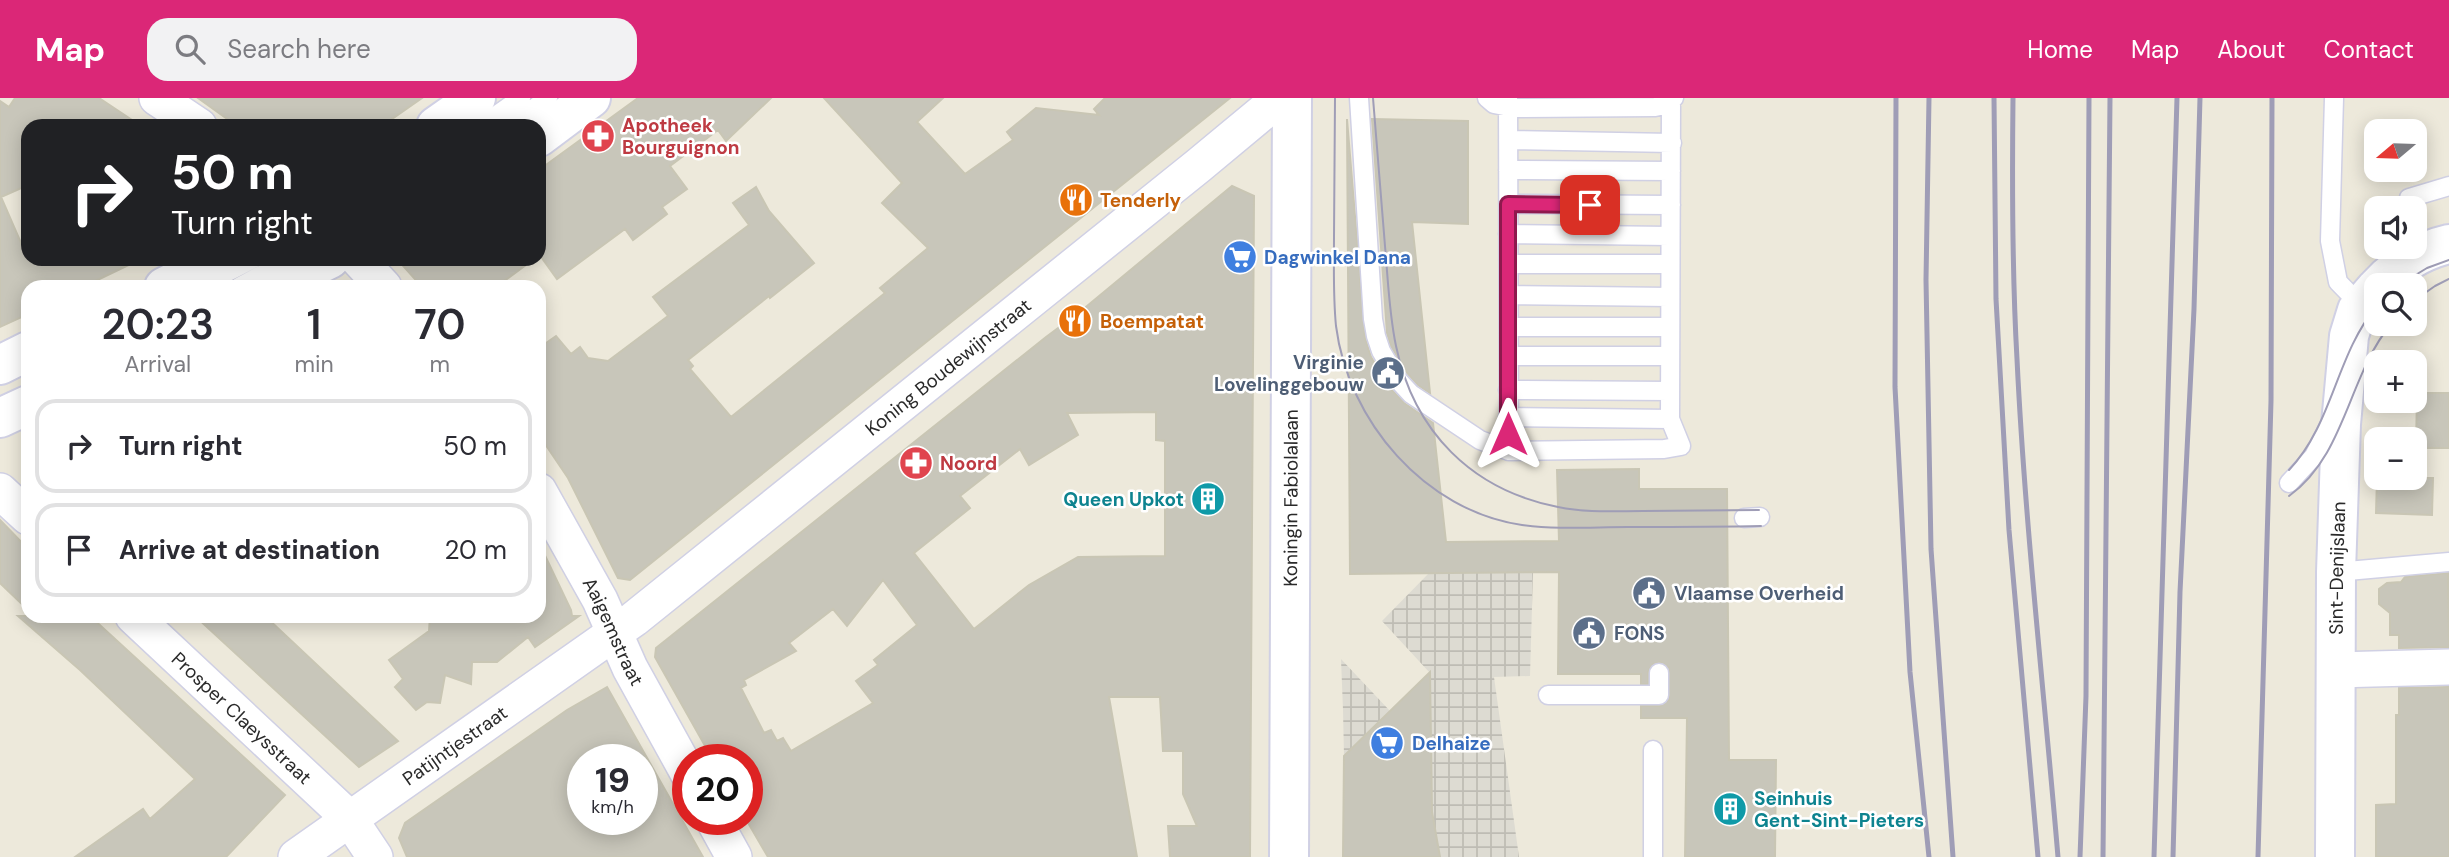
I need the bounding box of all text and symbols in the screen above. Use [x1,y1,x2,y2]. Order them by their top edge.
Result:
search box [147,18,637,81]
text: Map [35,28,105,71]
icon: search [171,30,209,68]
text: Search here [227,32,371,66]
text: Home [2027,34,2093,65]
text: Map [2131,34,2179,65]
text: About [2217,34,2286,65]
text: Contact [2324,34,2414,65]
place label: Apotheek Bourguignon [622,113,740,160]
pharmacy icon: Apotheek Bourguignon [579,117,617,155]
north arrow [2364,119,2427,182]
map controls [2364,119,2427,490]
text: 50 m [171,140,294,204]
icon: right [56,147,147,238]
pin [1560,175,1620,235]
restaurant icon: Tenderly [1057,181,1095,219]
icon: arrive [1571,186,1609,224]
place label: Tenderly [1100,188,1182,213]
button: sound [2364,196,2427,259]
text: Turn right [171,202,313,244]
supermarket icon: Dagwinkel Dana [1221,238,1259,276]
place label: Dagwinkel Dana [1264,245,1411,270]
button: search [2364,273,2427,336]
street label: Koning Boudewijnstraat [860,293,1036,441]
text: 20:23 [101,297,214,352]
text: 1 [307,297,321,352]
text: 70 [414,297,466,352]
restaurant icon: Boempatat [1056,302,1094,340]
place label: Boempatat [1100,309,1204,334]
text: Arrival [124,349,191,379]
text: min [295,349,334,379]
text: m [430,349,450,379]
place label: Virginie Lovelinggebouw [1214,350,1364,397]
button: + [2364,350,2427,413]
public building icon: Virginie Lovelinggebouw [1369,354,1407,392]
position arrow [1471,397,1545,471]
street label: Koningin Fabiolalaan [1278,409,1304,587]
icon: right [60,427,98,465]
button: − [2364,427,2427,490]
text: Turn right [119,429,243,463]
text: 50 m [443,429,507,463]
pharmacy icon: Noord [897,444,935,482]
place label: Noord [940,451,997,476]
building icon: Queen Upkot [1189,480,1227,518]
place label: Queen Upkot [1063,487,1184,512]
street label: Sint-Denijslaan [2324,501,2351,635]
icon: arrive [60,531,98,569]
text: Arrive at destination [119,533,380,567]
text: 20 m [444,533,507,567]
street label: Aaigemstraat [577,573,649,690]
public building icon: Vlaamse Overheid [1630,574,1668,612]
place label: Vlaamse Overheid [1674,581,1844,606]
public building icon: FONS [1570,614,1608,652]
place label: FONS [1614,621,1665,646]
street label: Prosper Claeysstraat [166,647,317,790]
street label: Patijntjestraat [398,700,512,791]
supermarket icon: Delhaize [1368,724,1406,762]
place label: Delhaize [1412,731,1491,756]
speed limit sign: 20 [672,744,763,835]
text: 19 [595,757,630,803]
place label: Seinhuis Gent-Sint-Pieters [1754,786,1924,833]
building icon: Seinhuis Gent-Sint-Pieters [1711,790,1749,828]
text: km/h [591,795,634,819]

